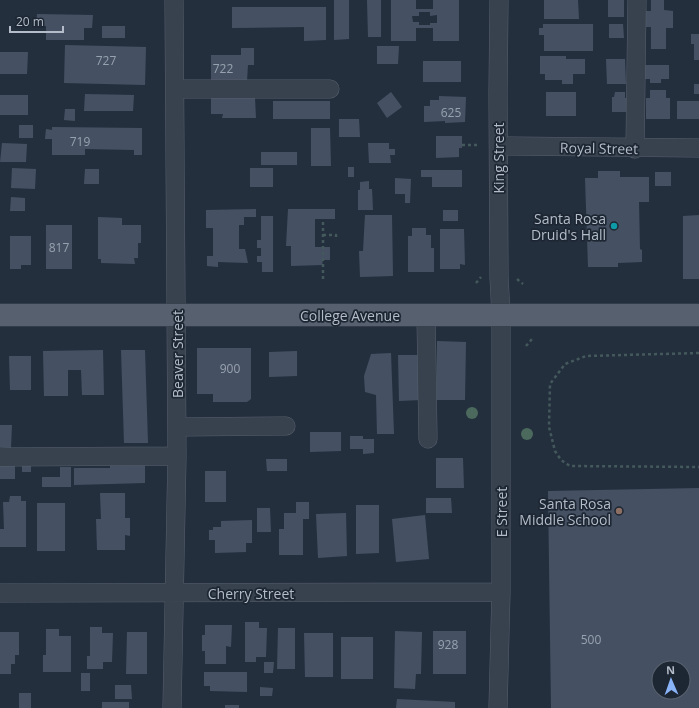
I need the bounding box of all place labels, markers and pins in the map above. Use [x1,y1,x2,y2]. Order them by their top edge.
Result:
place label: Santa Rosa Druid's Hall [531,209,606,244]
marker: Santa Rosa Druid's Hall [609,221,619,231]
place label: Santa Rosa Middle School [519,494,611,529]
marker: Santa Rosa Middle School [614,506,624,516]

